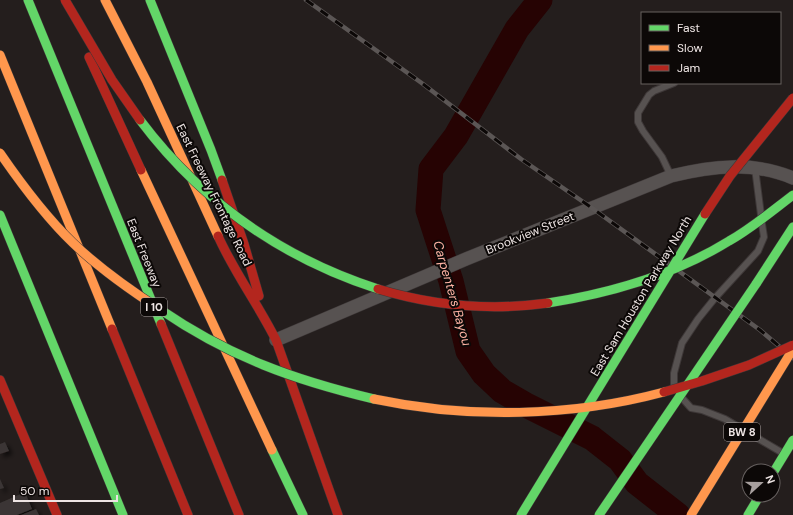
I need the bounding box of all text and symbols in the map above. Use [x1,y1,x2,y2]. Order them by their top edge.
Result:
legend [641,12,781,84]
text: Fast [677,20,700,36]
text: Slow [677,40,703,56]
text: Jam [677,60,700,76]
street label: East Freeway Frontage Road [173,121,255,269]
street label: Brookview Street [483,208,577,258]
street label: East Sam Houston Parkway North [587,213,695,379]
street label: East Freeway [123,216,165,290]
water label: Carpenters Bayou [429,239,476,348]
road number: I 10 [141,298,167,316]
road number: BW 8 [724,423,760,441]
north arrow [741,463,781,503]
text: N [762,473,778,486]
scale bar [14,477,117,503]
text: 50 m [20,483,49,499]

